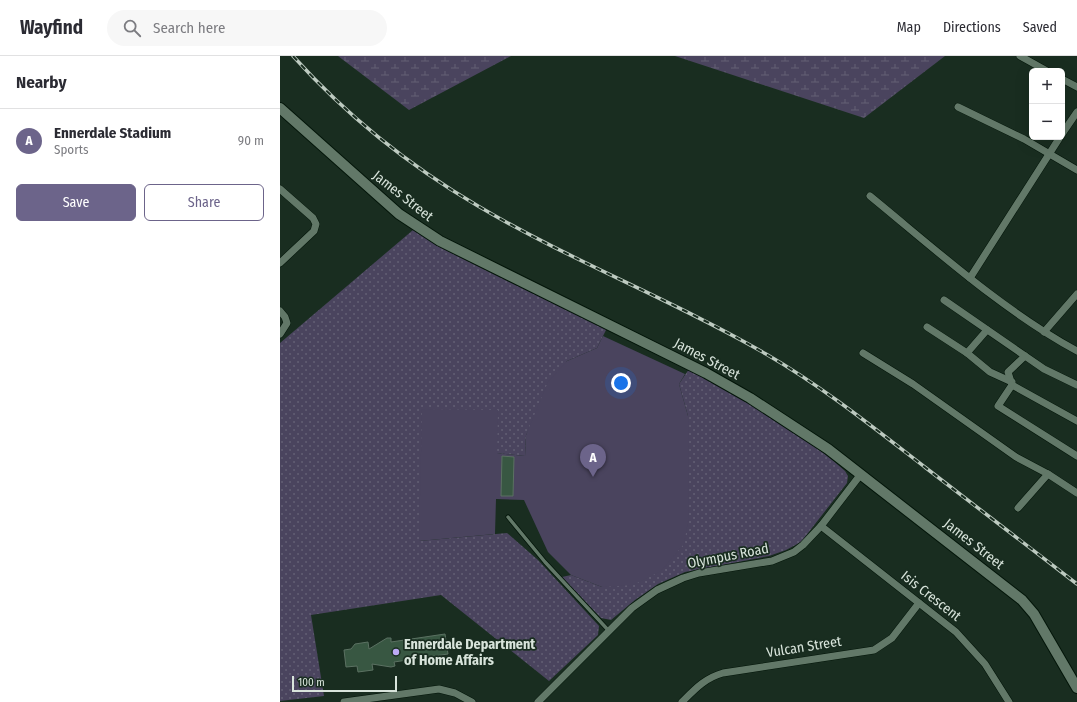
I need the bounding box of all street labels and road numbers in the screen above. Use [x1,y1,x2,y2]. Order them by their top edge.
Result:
street label: James Street [369,167,437,225]
street label: James Street [671,335,743,384]
street label: James Street [940,515,1008,573]
street label: Olympus Road [686,540,770,572]
street label: Isis Crescent [898,567,965,625]
street label: Vulcan Street [765,633,843,661]

